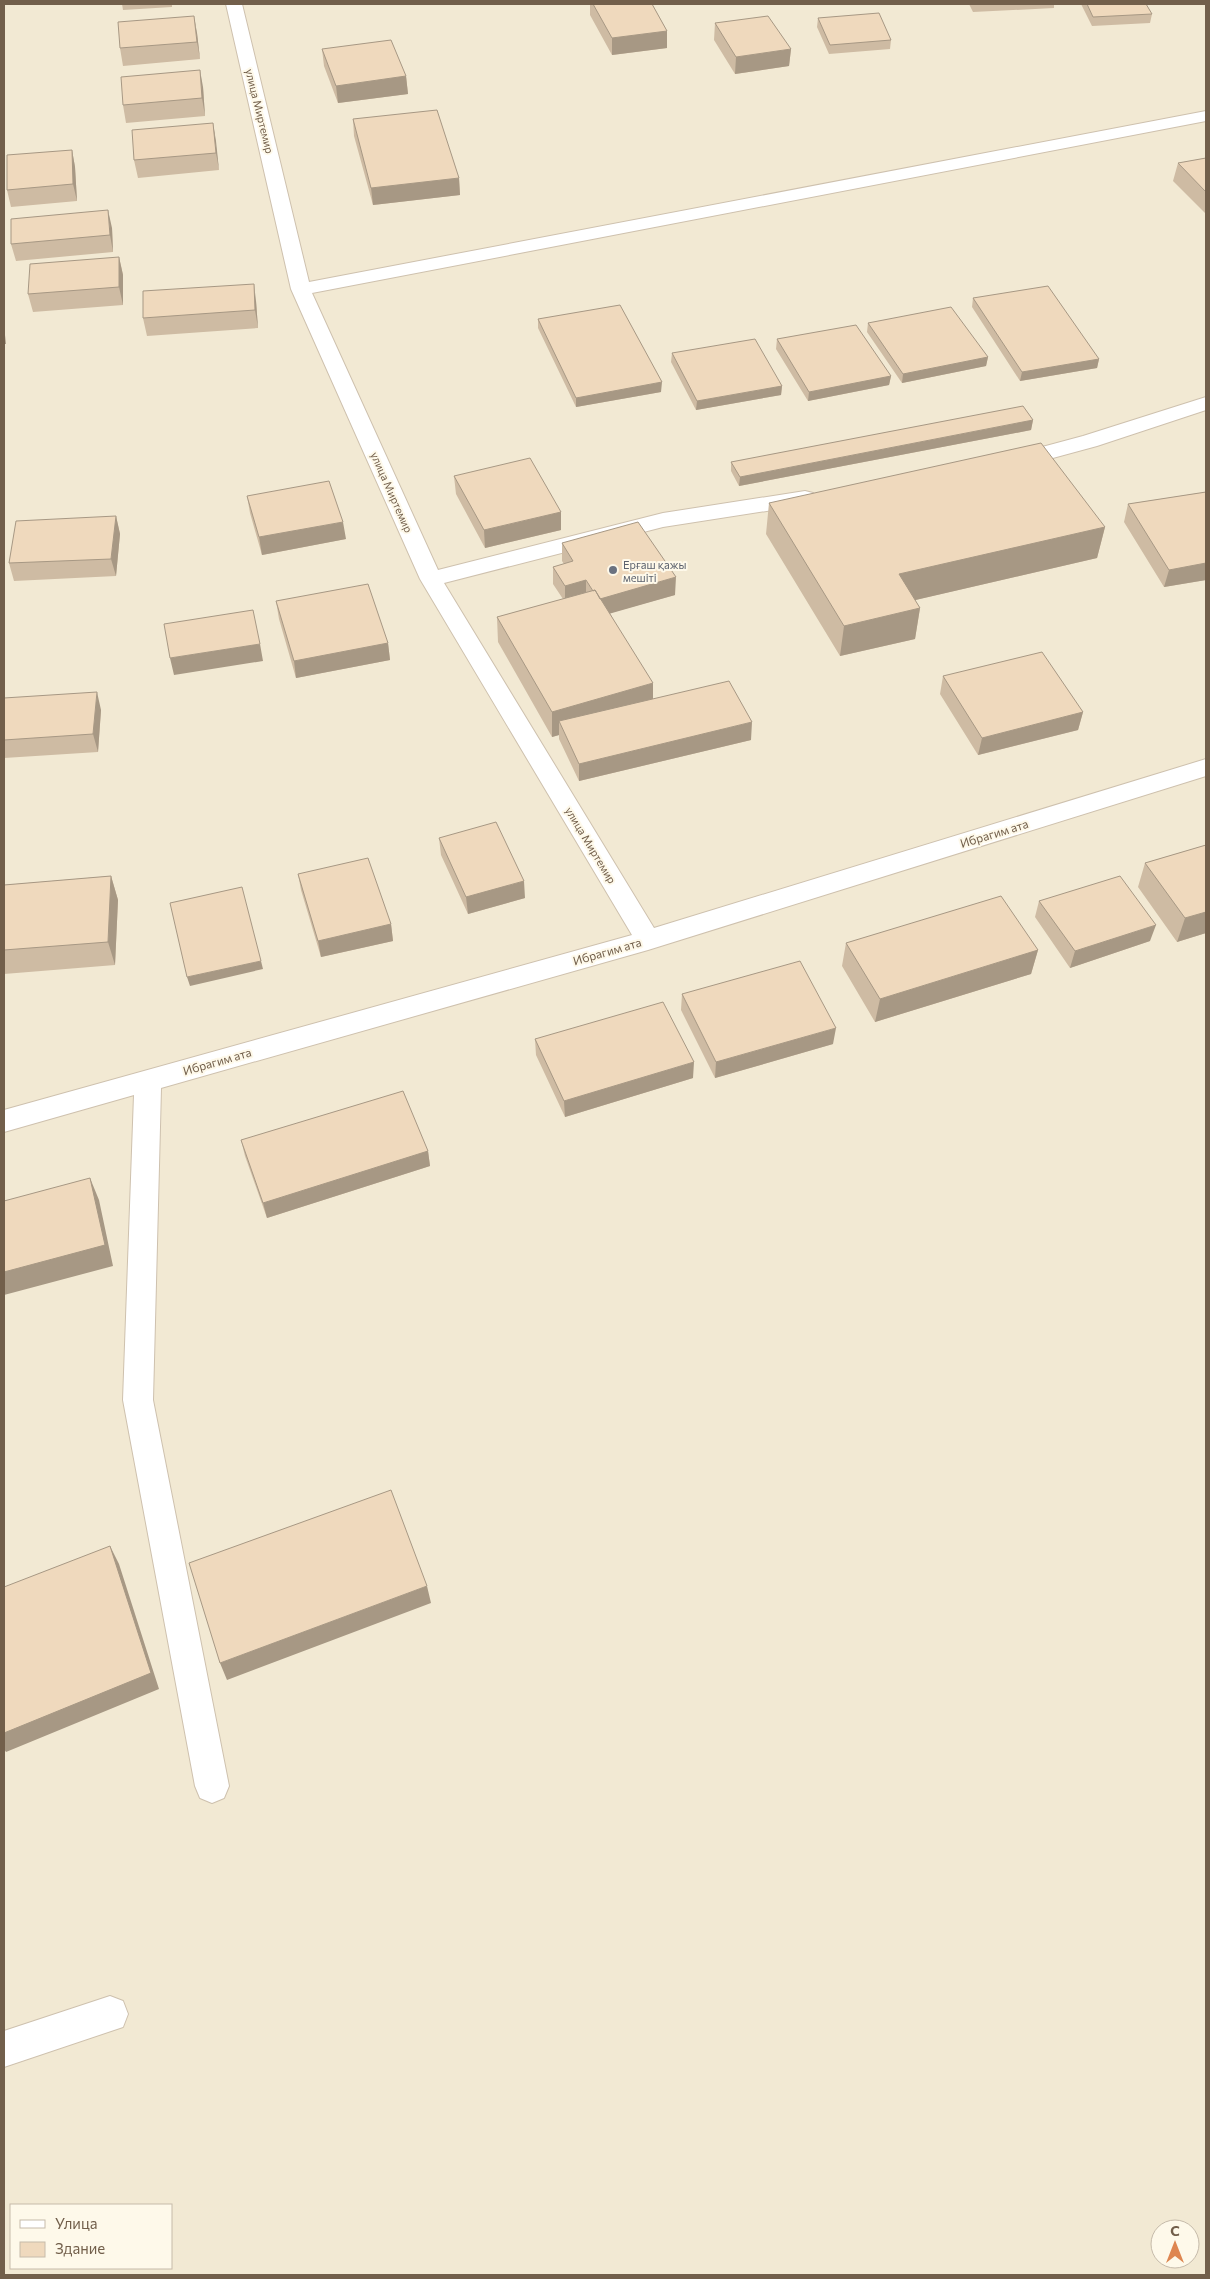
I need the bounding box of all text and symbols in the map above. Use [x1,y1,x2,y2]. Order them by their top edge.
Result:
street label: улица Миртемир [243,67,277,155]
street label: улица Миртемир [368,450,416,534]
place label: Ерғаш қажы мешіті [623,558,686,584]
marker: Ерғаш қажы мешіті [607,564,619,576]
street label: улица Миртемир [563,804,619,886]
street label: Ибрагим ата [958,816,1030,850]
street label: Ибрагим ата [571,935,643,967]
street label: Ибрагим ата [181,1045,253,1077]
legend [10,2204,172,2269]
text: Улица [55,2214,97,2232]
north arrow [1150,2219,1200,2269]
text: С [1170,2222,1180,2239]
text: Здание [55,2239,105,2257]

